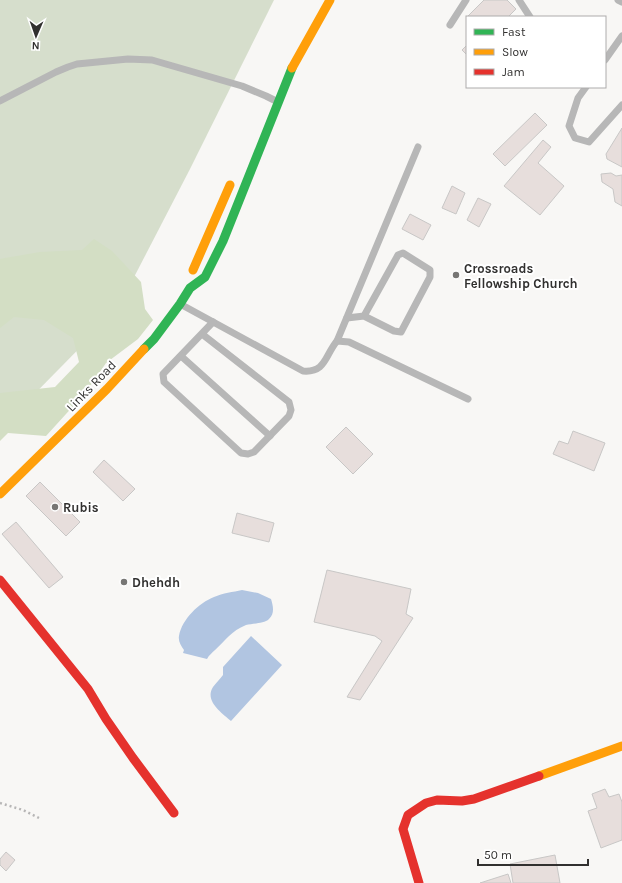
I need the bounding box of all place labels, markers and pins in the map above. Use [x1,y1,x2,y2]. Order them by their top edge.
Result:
place label: Crossroads Fellowship Church [464,261,578,291]
marker: Crossroads Fellowship Church [451,270,461,280]
place label: Rubis [63,500,99,515]
marker: Rubis [50,502,60,512]
place label: Dhehdh [132,575,180,590]
marker: Dhehdh [119,577,129,587]

